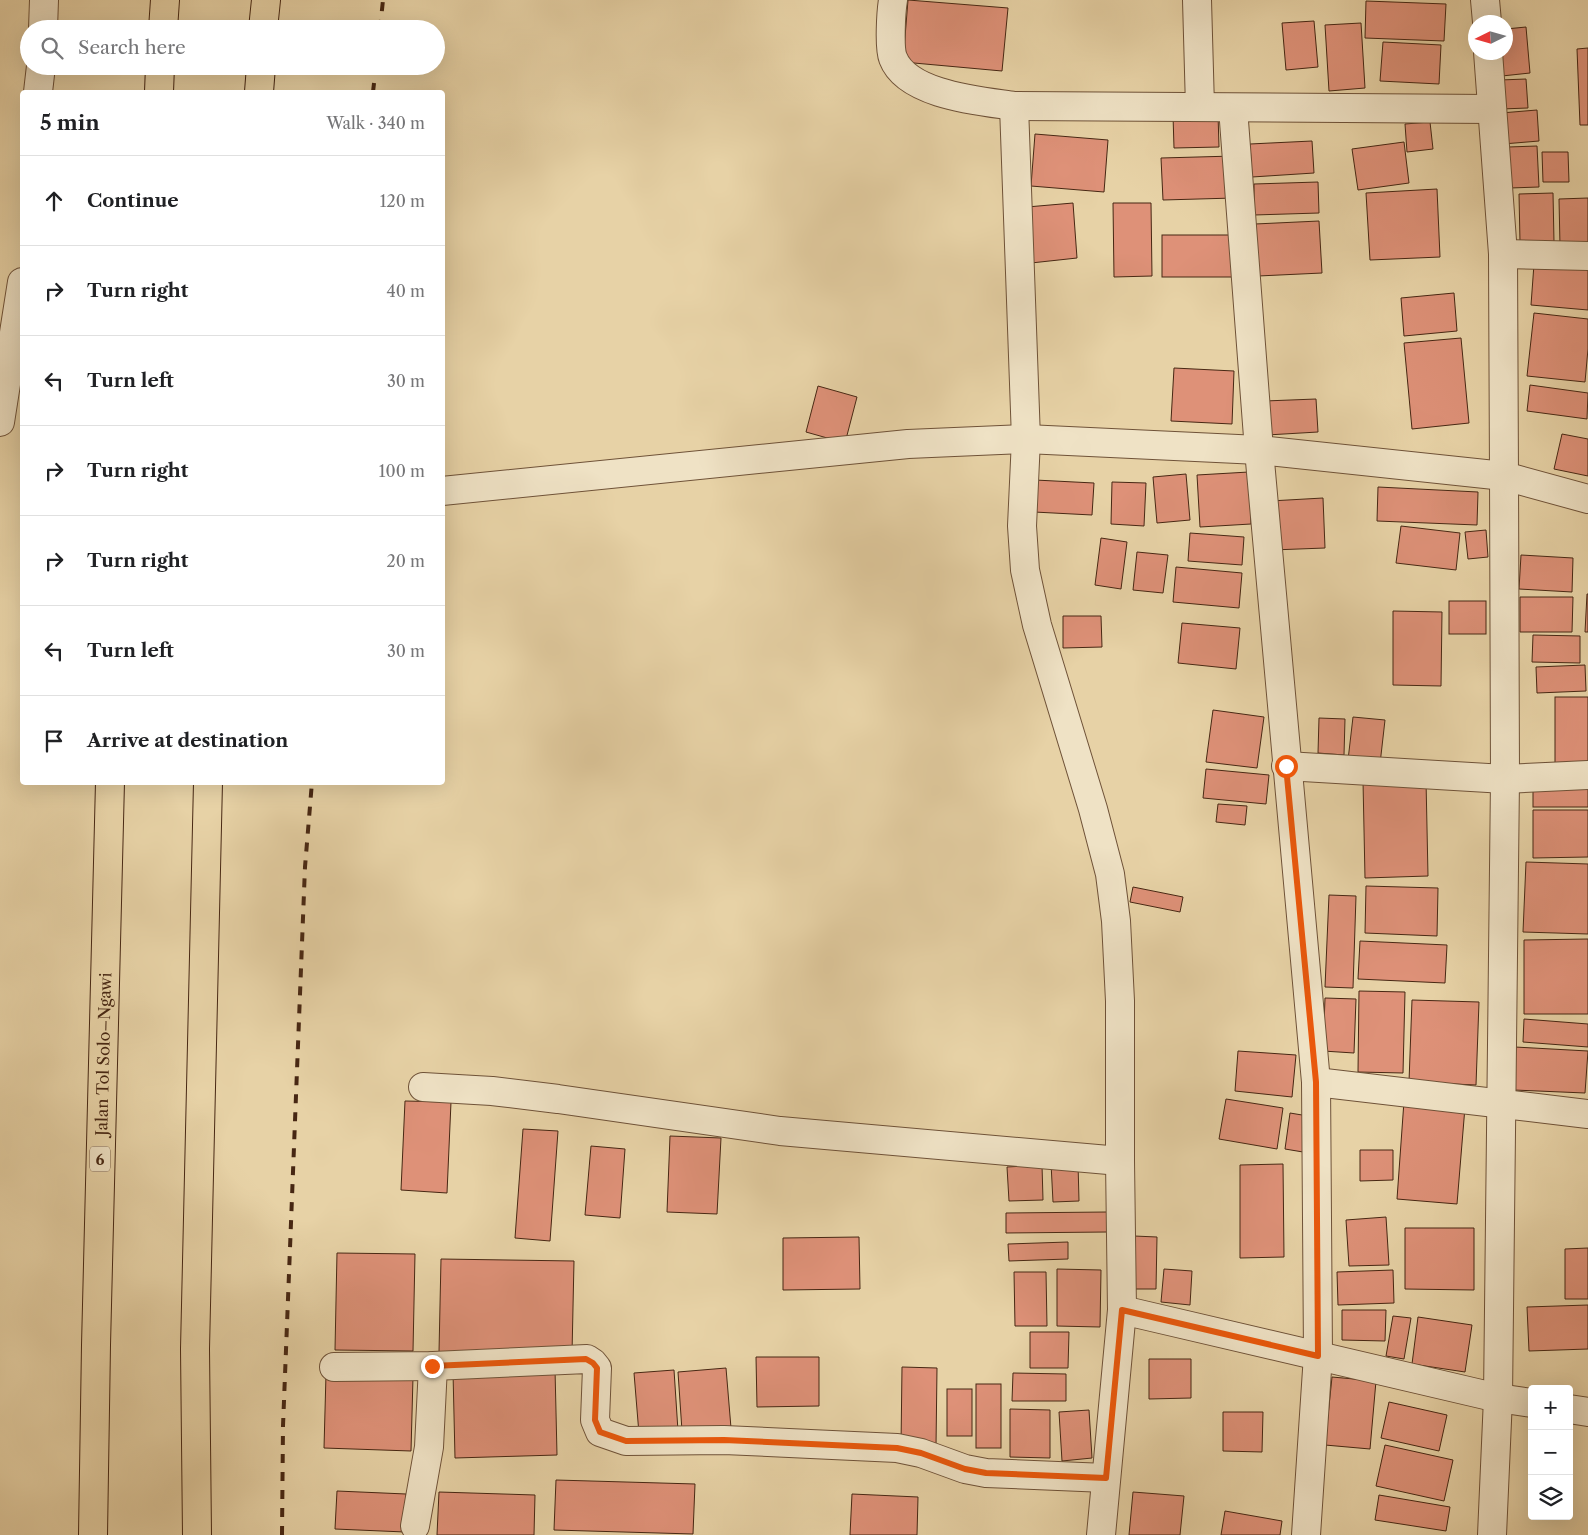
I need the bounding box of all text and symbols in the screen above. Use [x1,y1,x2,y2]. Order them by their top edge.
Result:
north arrow [1468,15,1513,60]
search box [20,20,445,75]
icon: search [38,34,66,62]
text: Search here [78,36,186,59]
text: 5 min [40,110,100,135]
text: Walk · 340 m [326,113,425,133]
icon: ahead [40,187,68,215]
text: Continue [87,189,179,212]
text: 120 m [380,191,425,211]
icon: right [40,277,68,305]
text: Turn right [87,279,188,302]
text: 40 m [386,281,425,301]
icon: left [40,367,68,395]
text: Turn left [87,369,174,392]
text: 30 m [387,371,425,391]
icon: right [40,457,68,485]
text: Turn right [87,459,188,482]
text: 100 m [379,461,425,481]
icon: right [40,547,68,575]
text: Turn right [87,549,188,572]
text: 20 m [386,551,425,571]
icon: left [40,637,68,665]
text: Turn left [87,639,174,662]
text: 30 m [387,641,425,661]
icon: arrive [40,727,68,755]
text: Arrive at destination [87,729,288,752]
route start [1275,755,1298,778]
street label: Jalan Tol Solo–Ngawi [91,972,115,1139]
road number: 6 [90,1146,110,1172]
route end [421,1355,444,1378]
map controls [1528,1385,1573,1520]
button: + [1528,1385,1573,1430]
button: − [1528,1430,1573,1475]
button: layers [1528,1475,1573,1520]

